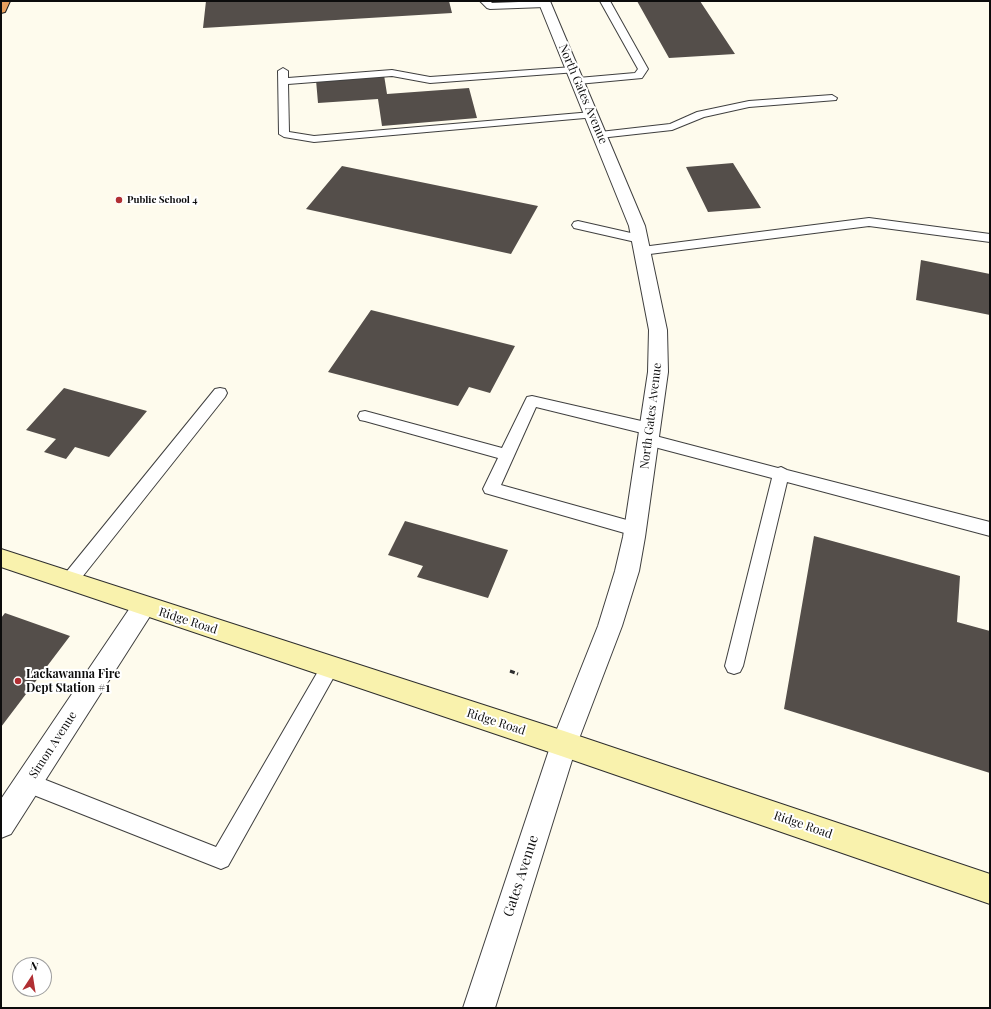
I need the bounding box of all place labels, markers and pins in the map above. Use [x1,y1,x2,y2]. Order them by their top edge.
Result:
place label: Public School 4 [127,194,198,206]
marker: Public School 4 [114,195,124,205]
place label: Lackawanna Fire Dept Station #1 [26,667,120,695]
marker: Lackawanna Fire Dept Station #1 [13,676,23,686]

